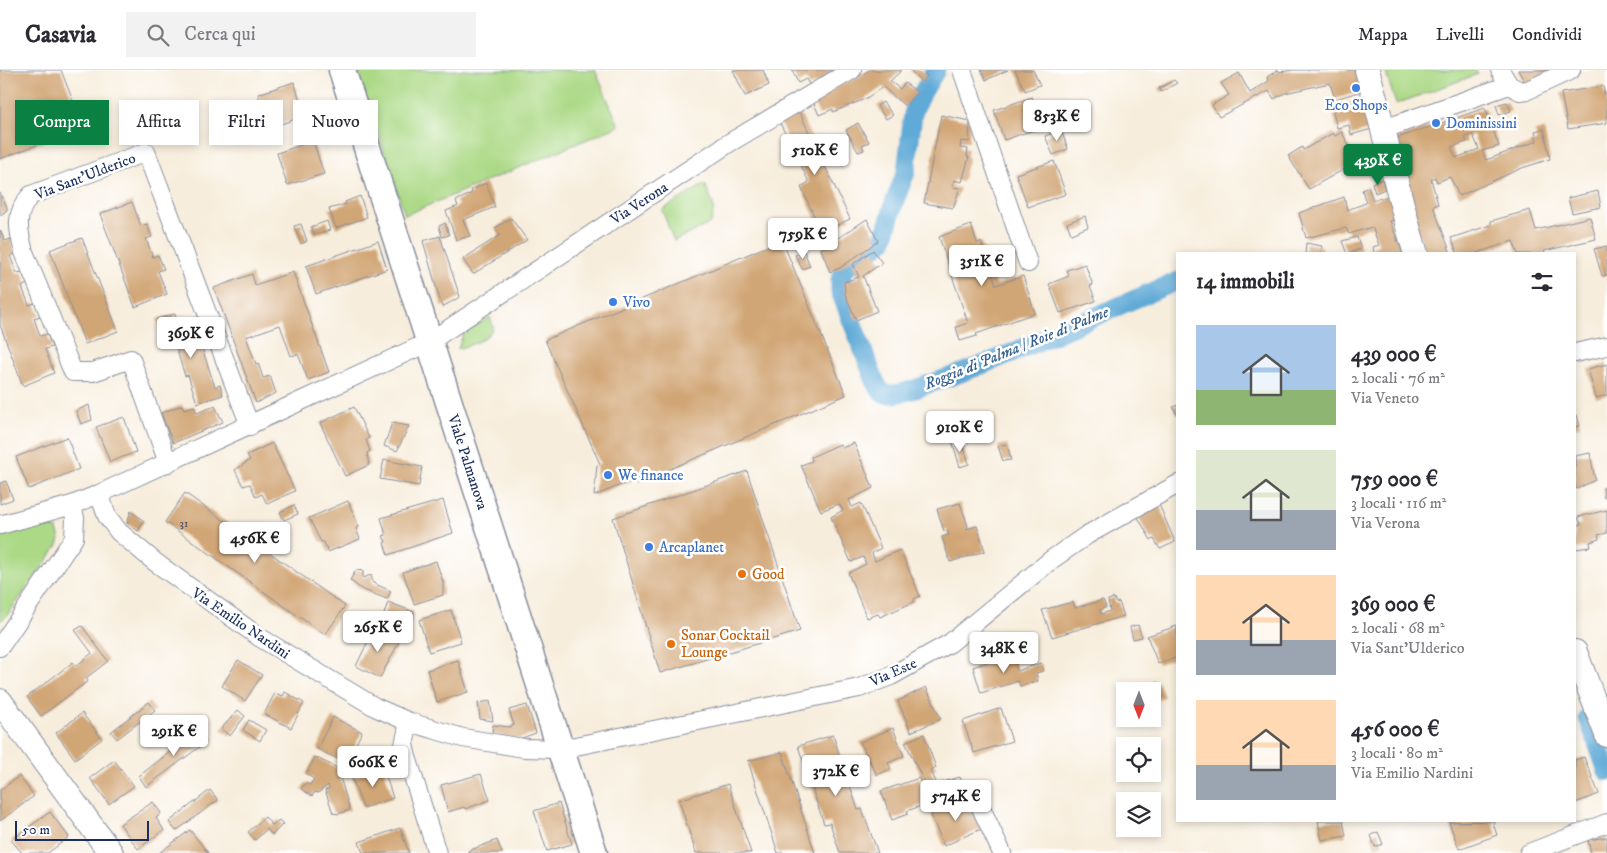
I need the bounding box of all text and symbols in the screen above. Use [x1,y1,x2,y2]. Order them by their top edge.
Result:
search box [126,12,476,57]
text: Casavia [25,20,96,50]
icon: search [144,21,172,49]
text: Cerca qui [184,23,256,46]
text: Mappa [1358,24,1408,46]
text: Livelli [1436,24,1484,46]
text: Condividi [1512,24,1582,46]
marker: Eco Shops [1350,82,1362,94]
place label: Eco Shops [1324,96,1388,115]
chip: Compra [15,100,109,145]
chip: Affitta [119,100,199,145]
chip: Filtri [209,100,283,145]
chip: Nuovo [293,100,378,145]
pin: 853K € [1016,100,1098,142]
text: 853K € [1034,106,1080,126]
place label: Dominissini [1446,114,1517,133]
marker: Dominissini [1430,117,1442,129]
pin: 510K € [774,134,856,176]
text: 510K € [792,140,838,160]
pin: 439K € [1337,144,1419,186]
street label: Via Sant'Ulderico [31,149,138,205]
text: 439K € [1354,150,1402,170]
street label: Via Verona [606,177,672,230]
pin: 759K € [762,218,844,260]
text: 759K € [779,224,827,244]
pin: 351K € [941,244,1023,287]
text: 351K € [960,251,1004,271]
icon: filters [1528,268,1556,296]
text: 14 immobili [1196,269,1294,295]
place label: Vivo [622,293,650,312]
marker: Vivo [607,296,619,308]
water label: Roggia di Palma / Roie di Palme [921,302,1112,394]
pin: 369K € [150,316,232,359]
text: 369K € [168,323,214,343]
text: 439 000 € [1351,342,1437,368]
icon: home [1236,345,1296,405]
text: 2 locali · 76 m² [1351,368,1445,388]
text: Via Veneto [1351,388,1419,408]
pin: 910K € [919,410,1001,453]
street label: Viale Palmanova [443,411,492,513]
text: 910K € [937,417,983,437]
place label: We finance [617,466,684,485]
text: 759 000 € [1351,467,1438,493]
marker: We finance [602,469,614,481]
icon: home [1236,470,1296,530]
text: 3 locali · 116 m² [1351,493,1446,513]
text: Via Verona [1351,513,1420,533]
house number: 31 [180,516,188,531]
pin: 456K € [214,522,296,564]
text: 456K € [230,528,280,548]
place label: Arcaplanet [659,538,724,557]
marker: Arcaplanet [643,541,655,553]
place label: Good [752,565,785,584]
marker: Good [736,568,748,580]
street label: Via Emilio Nardini [187,583,294,663]
text: 369 000 € [1351,592,1435,618]
icon: home [1236,595,1296,655]
pin: 265K € [337,610,419,653]
text: 265K € [354,617,402,637]
text: 2 locali · 68 m² [1351,618,1445,638]
place label: Sonar Cocktail Lounge [681,626,770,662]
pin: 348K € [963,632,1045,674]
marker: Sonar Cocktail Lounge [665,638,677,650]
text: 348K € [980,638,1028,658]
text: Via Sant'Ulderico [1351,638,1465,658]
street label: Via Este [866,654,920,692]
north arrow [1116,682,1161,728]
map controls [1116,682,1161,837]
pin: 291K € [133,714,215,757]
text: 456 000 € [1351,717,1440,743]
icon: home [1236,720,1296,780]
text: 291K € [151,721,197,741]
button: locate [1116,737,1161,782]
text: 3 locali · 80 m² [1351,743,1443,763]
pin: 606K € [332,746,414,788]
text: 606K € [348,752,398,772]
pin: 372K € [795,754,877,797]
text: 372K € [813,761,859,781]
text: Via Emilio Nardini [1351,763,1473,783]
pin: 574K € [915,780,997,822]
text: 574K € [931,786,981,806]
button: layers [1116,792,1161,837]
scale bar [15,818,149,841]
text: 50 m [22,821,50,839]

